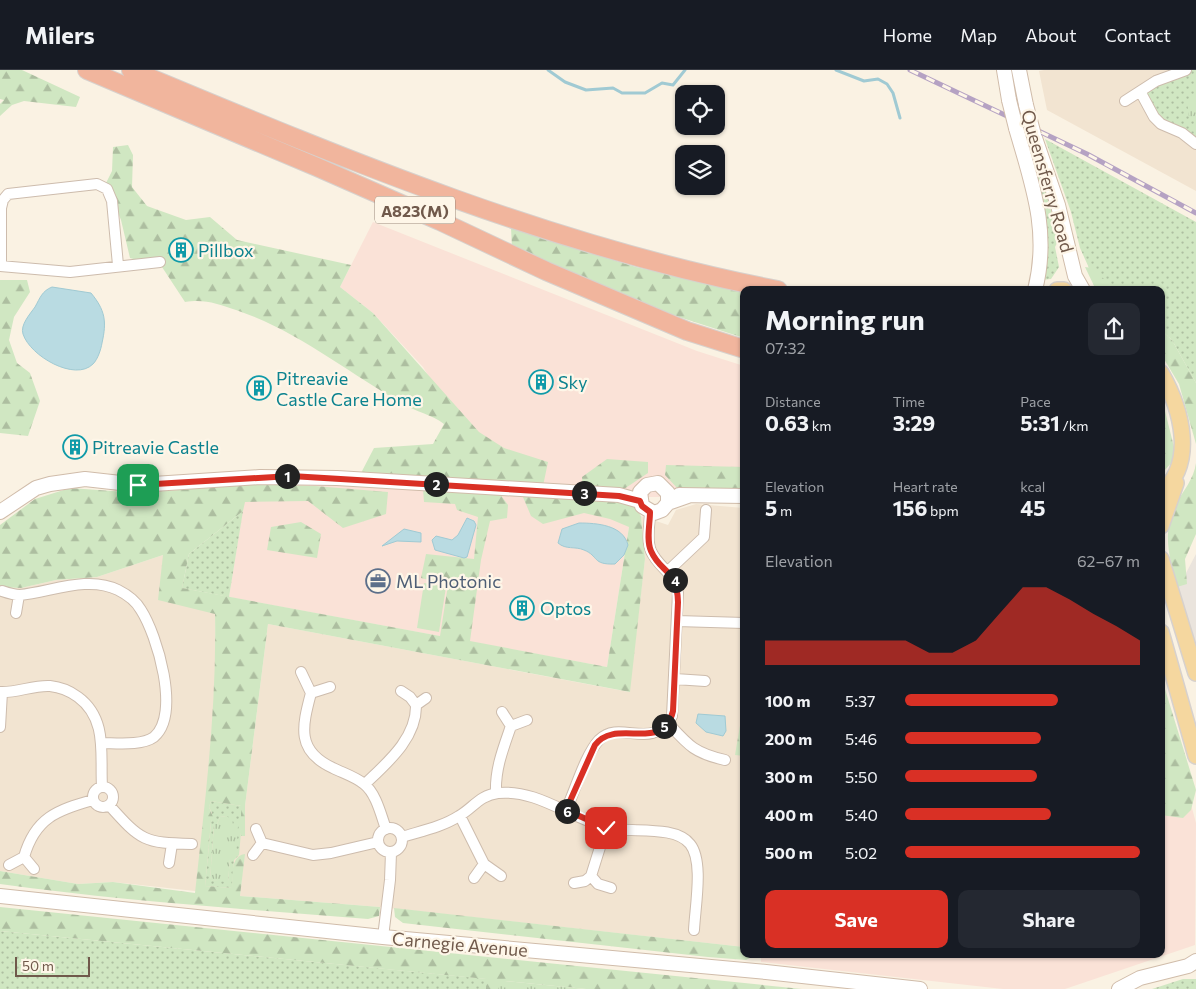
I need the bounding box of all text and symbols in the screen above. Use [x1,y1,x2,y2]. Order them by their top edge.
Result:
text: Milers [25,20,95,49]
text: Home [883,24,932,46]
text: Map [960,24,997,46]
text: About [1025,24,1077,46]
text: Contact [1105,24,1171,46]
map controls [675,85,725,195]
button: locate [675,85,725,135]
street label: Queensferry Road [1017,107,1079,255]
button: layers [675,145,725,195]
road number: A823(M) [375,196,455,224]
building icon: Pillbox [168,237,194,263]
place label: Pillbox [198,239,254,261]
text: Morning run [765,302,925,336]
button: share [1088,303,1140,355]
text: 07:32 [765,338,806,357]
place label: Pitreavie Castle Care Home [276,367,422,410]
building icon: Sky [528,369,554,395]
place label: Sky [558,371,588,393]
building icon: Pitreavie Castle Care Home [246,375,272,401]
text: Distance [765,393,821,410]
text: Time [893,393,925,410]
text: Pace [1020,393,1051,410]
text: 0.63 [765,410,809,435]
text: 3:29 [893,410,935,435]
text: 5:31 [1020,410,1060,435]
text: km [809,417,831,434]
text: /km [1060,417,1089,434]
building icon: Pitreavie Castle [62,434,88,460]
place label: Pitreavie Castle [92,436,219,458]
pin [117,464,159,506]
pin: 1 [274,464,300,488]
text: 1 [284,468,291,485]
icon: arrive [124,471,152,499]
pin: 2 [424,472,448,496]
text: 2 [433,476,440,493]
text: Elevation [765,478,824,495]
text: Heart rate [893,478,958,495]
text: kcal [1020,478,1045,495]
pin: 3 [572,480,596,506]
text: 3 [580,485,589,502]
text: 5 [765,495,777,520]
text: 156 [893,495,927,520]
text: 45 [1020,495,1045,520]
text: m [777,502,792,519]
text: bpm [927,502,959,519]
text: Elevation [765,551,833,570]
text: 62–67 m [1077,551,1140,570]
office icon: ML Photonic [365,568,391,594]
pin: 4 [662,568,688,592]
place label: ML Photonic [396,570,501,592]
text: 4 [671,572,680,589]
building icon: Optos [509,595,535,621]
place label: Optos [540,597,591,619]
text: 100 m [765,691,811,710]
text: 5:37 [845,691,875,710]
pin: 5 [652,714,676,738]
text: 5 [660,718,669,735]
text: 200 m [765,729,812,748]
text: 5:46 [845,729,877,748]
text: 300 m [765,767,813,786]
text: 5:50 [845,767,878,786]
pin: 6 [554,798,580,824]
text: 6 [563,803,572,820]
text: 400 m [765,805,813,824]
text: 5:40 [845,805,878,824]
pin [585,807,627,849]
icon: check [592,814,620,842]
text: 500 m [765,843,813,862]
text: 5:02 [845,843,877,862]
button: Save [765,890,948,948]
button: Share [958,890,1140,948]
street label: Carnegie Avenue [391,927,529,961]
scale bar [15,954,90,977]
text: 50 m [22,957,54,974]

